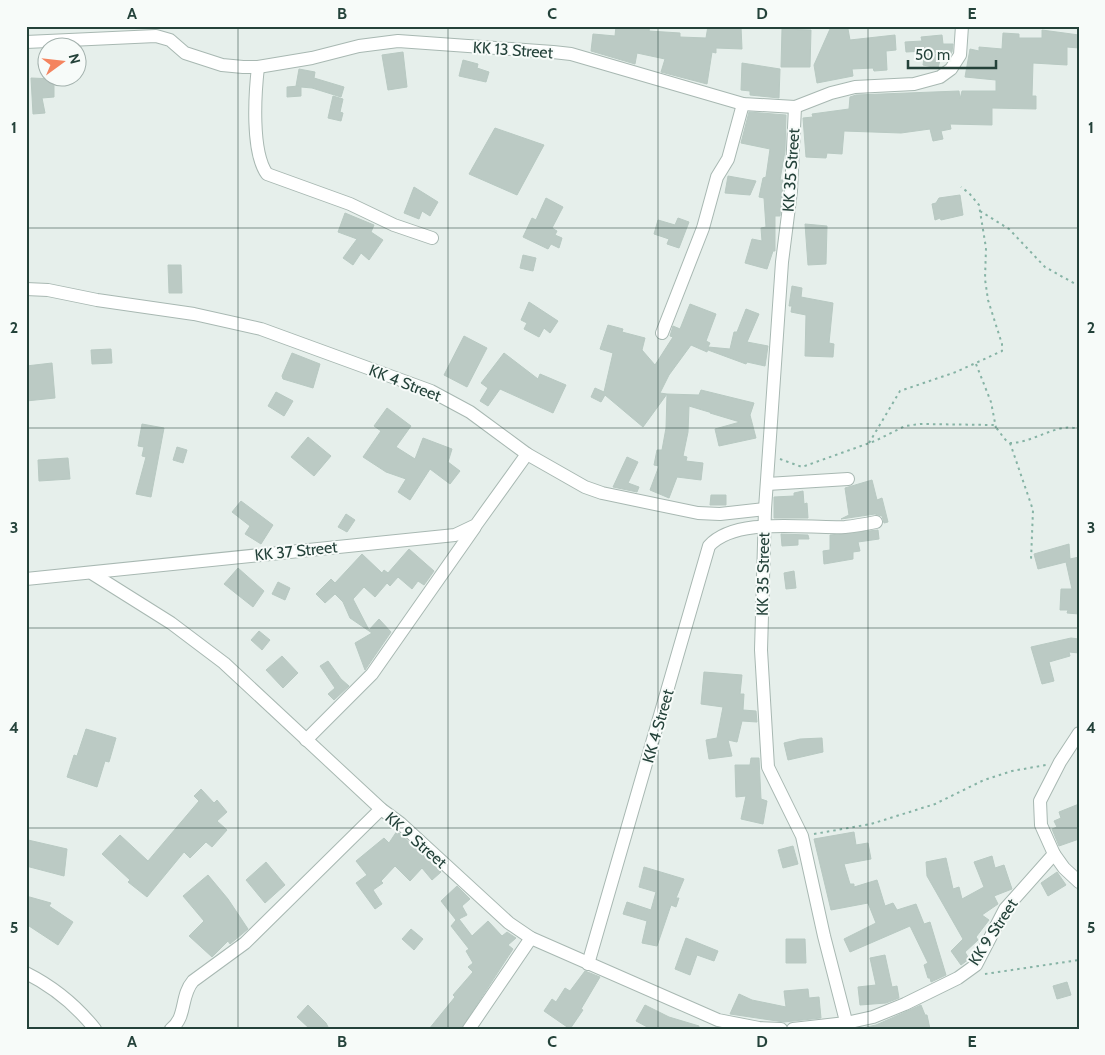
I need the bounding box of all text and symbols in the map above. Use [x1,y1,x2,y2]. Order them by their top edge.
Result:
text: A [127,4,137,23]
text: B [337,4,347,23]
text: C [547,4,557,23]
text: D [756,4,768,23]
text: E [967,4,977,23]
north arrow [38,38,88,88]
street label: KK 13 Street [472,38,554,62]
scale bar [908,38,995,70]
text: 50 m [915,46,950,64]
text: N [65,52,85,66]
text: 1 [11,118,17,137]
text: 1 [1088,118,1094,137]
street label: KK 35 Street [779,127,803,212]
text: 2 [10,318,18,337]
text: 2 [1087,318,1095,337]
street label: KK 4 Street [366,361,444,406]
text: 3 [10,518,18,537]
text: 3 [1087,518,1095,537]
street label: KK 35 Street [753,531,773,616]
street label: KK 37 Street [254,537,339,565]
street label: KK 4 Street [638,686,678,765]
text: 4 [9,718,19,737]
text: 4 [1086,718,1096,737]
street label: KK 9 Street [381,808,451,872]
street label: KK 9 Street [964,895,1022,969]
text: 5 [10,918,18,937]
text: 5 [1087,918,1095,937]
text: A [127,1032,137,1051]
text: B [337,1032,347,1051]
text: C [547,1032,557,1051]
text: D [756,1032,768,1051]
text: E [967,1032,977,1051]

